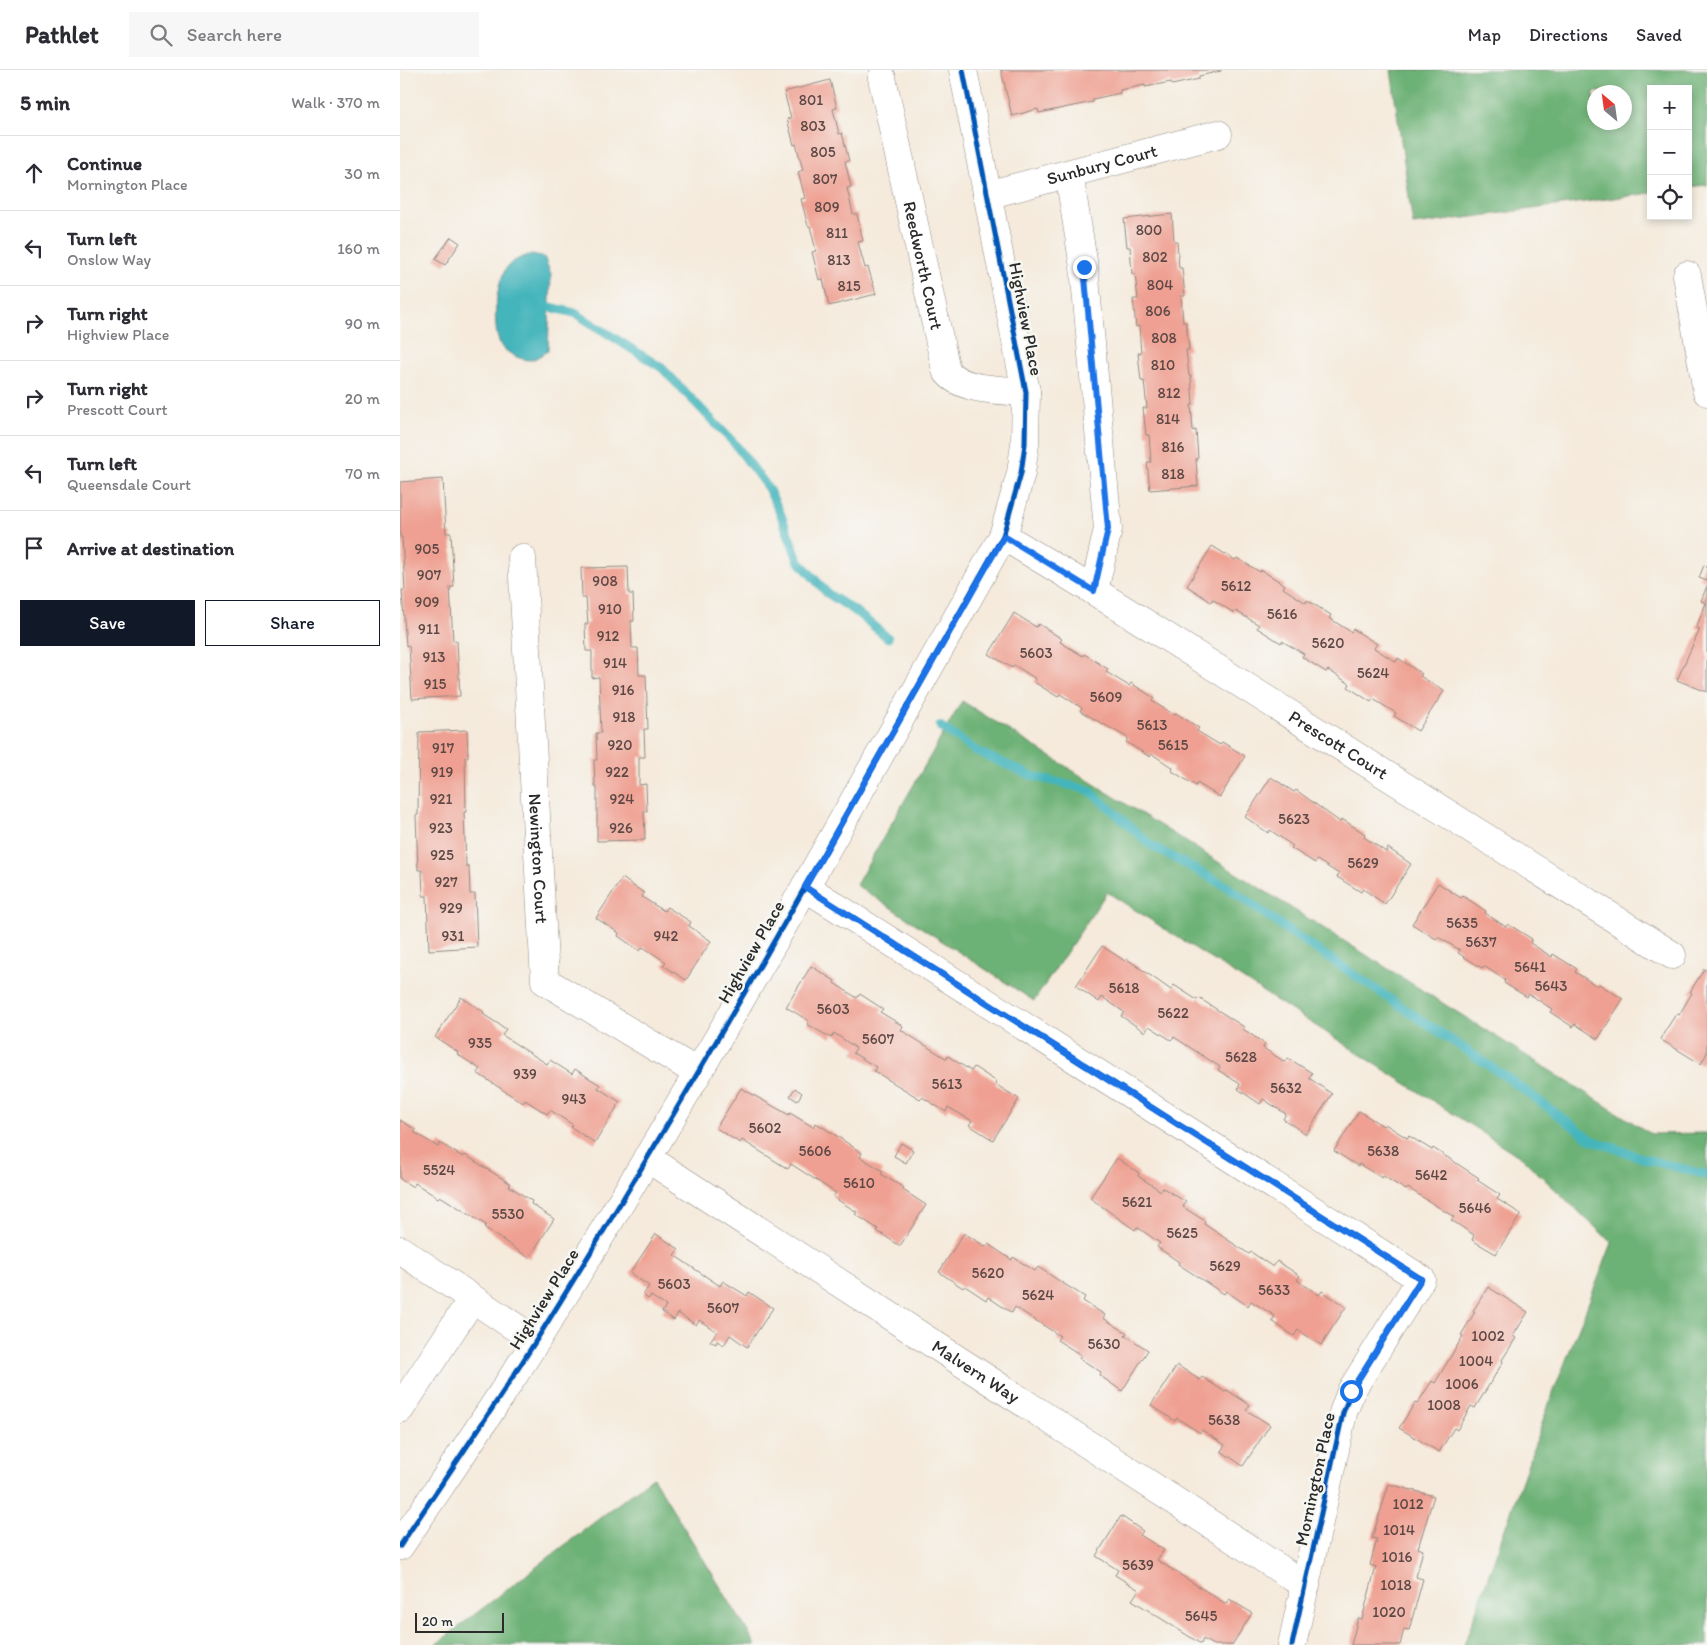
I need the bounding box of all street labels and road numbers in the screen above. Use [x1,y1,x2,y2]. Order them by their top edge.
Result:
street label: Sunbury Court [1044,139,1160,190]
street label: Reedworth Court [898,199,948,332]
street label: Highview Place [1004,260,1048,378]
street label: Prescott Court [1285,705,1392,784]
street label: Newington Court [524,793,553,925]
street label: Highview Place [713,897,789,1007]
street label: Highview Place [504,1244,584,1354]
street label: Malvern Way [928,1335,1024,1408]
street label: Mornington Place [1290,1410,1340,1548]

